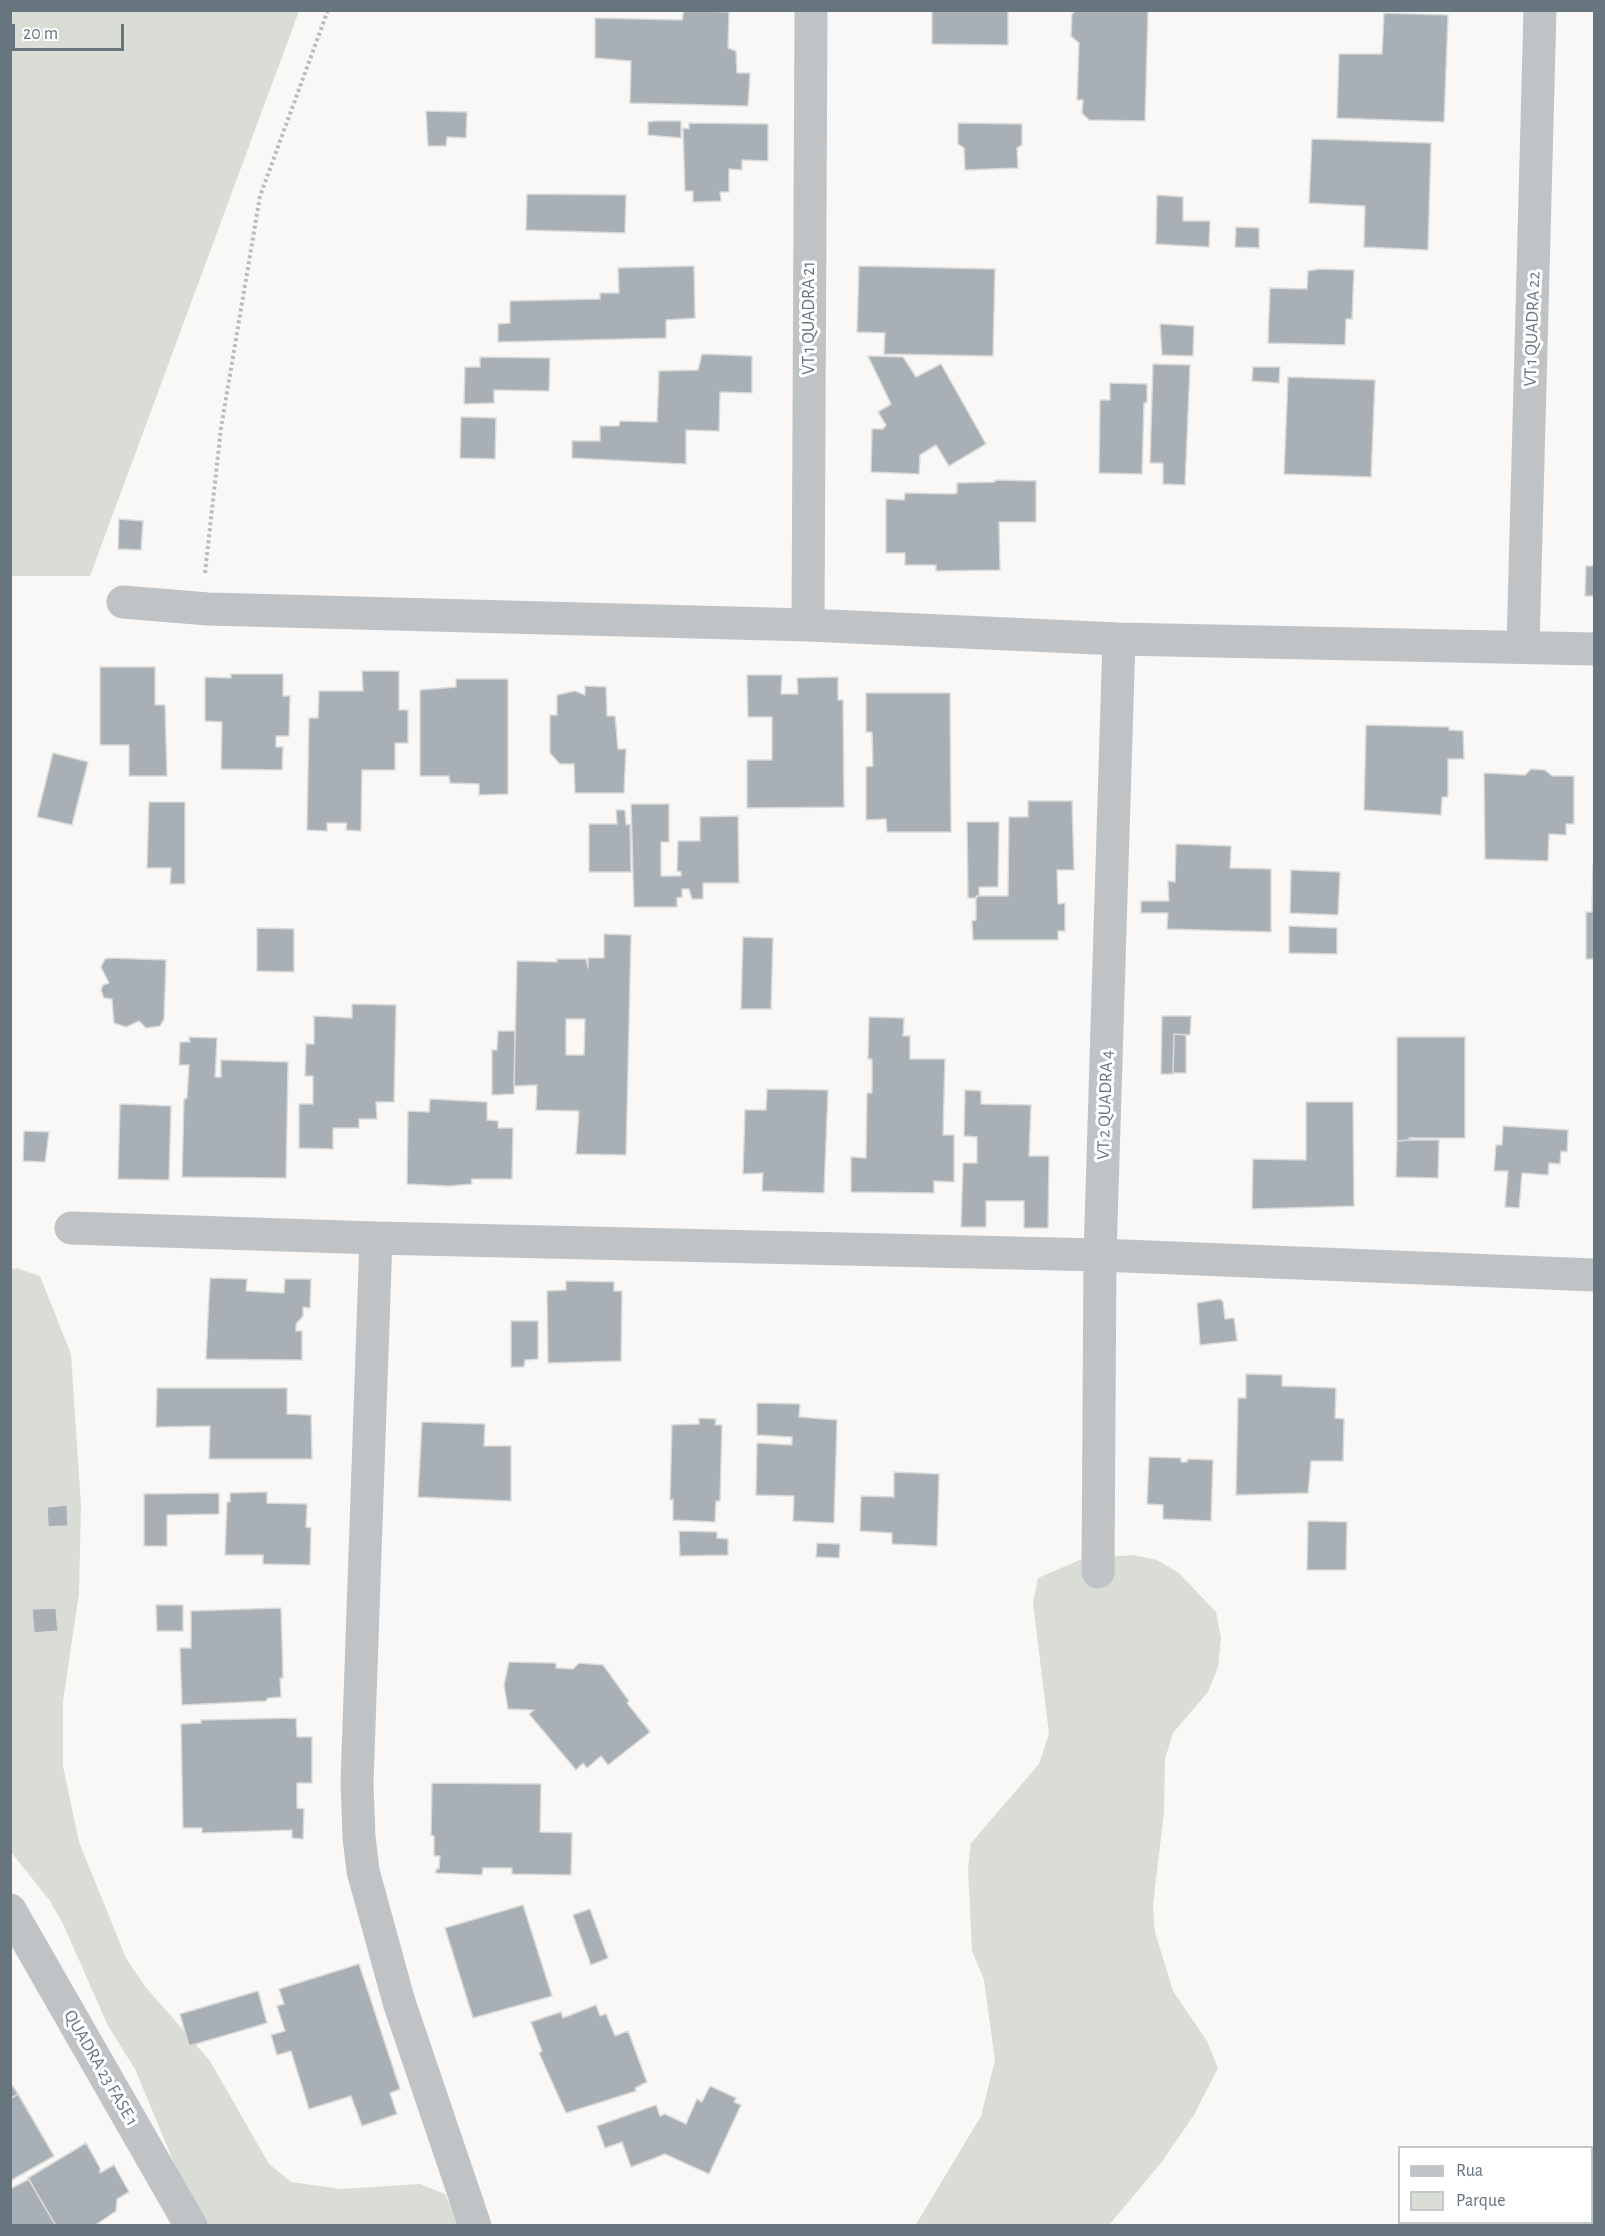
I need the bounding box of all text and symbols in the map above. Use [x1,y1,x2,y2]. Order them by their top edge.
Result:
scale bar [15,12,128,50]
text: 20 m [23,25,58,43]
street label: VT 1 QUADRA 21 [798,261,820,375]
street label: VT 1 QUADRA 22 [1519,271,1545,387]
street label: VT 2 QUADRA 4 [1092,1050,1118,1160]
street label: QUADRA 23 FASE 1 [59,2006,143,2130]
legend [1398,2146,1593,2224]
text: Rua [1456,2162,1483,2180]
text: Parque [1456,2192,1505,2210]

